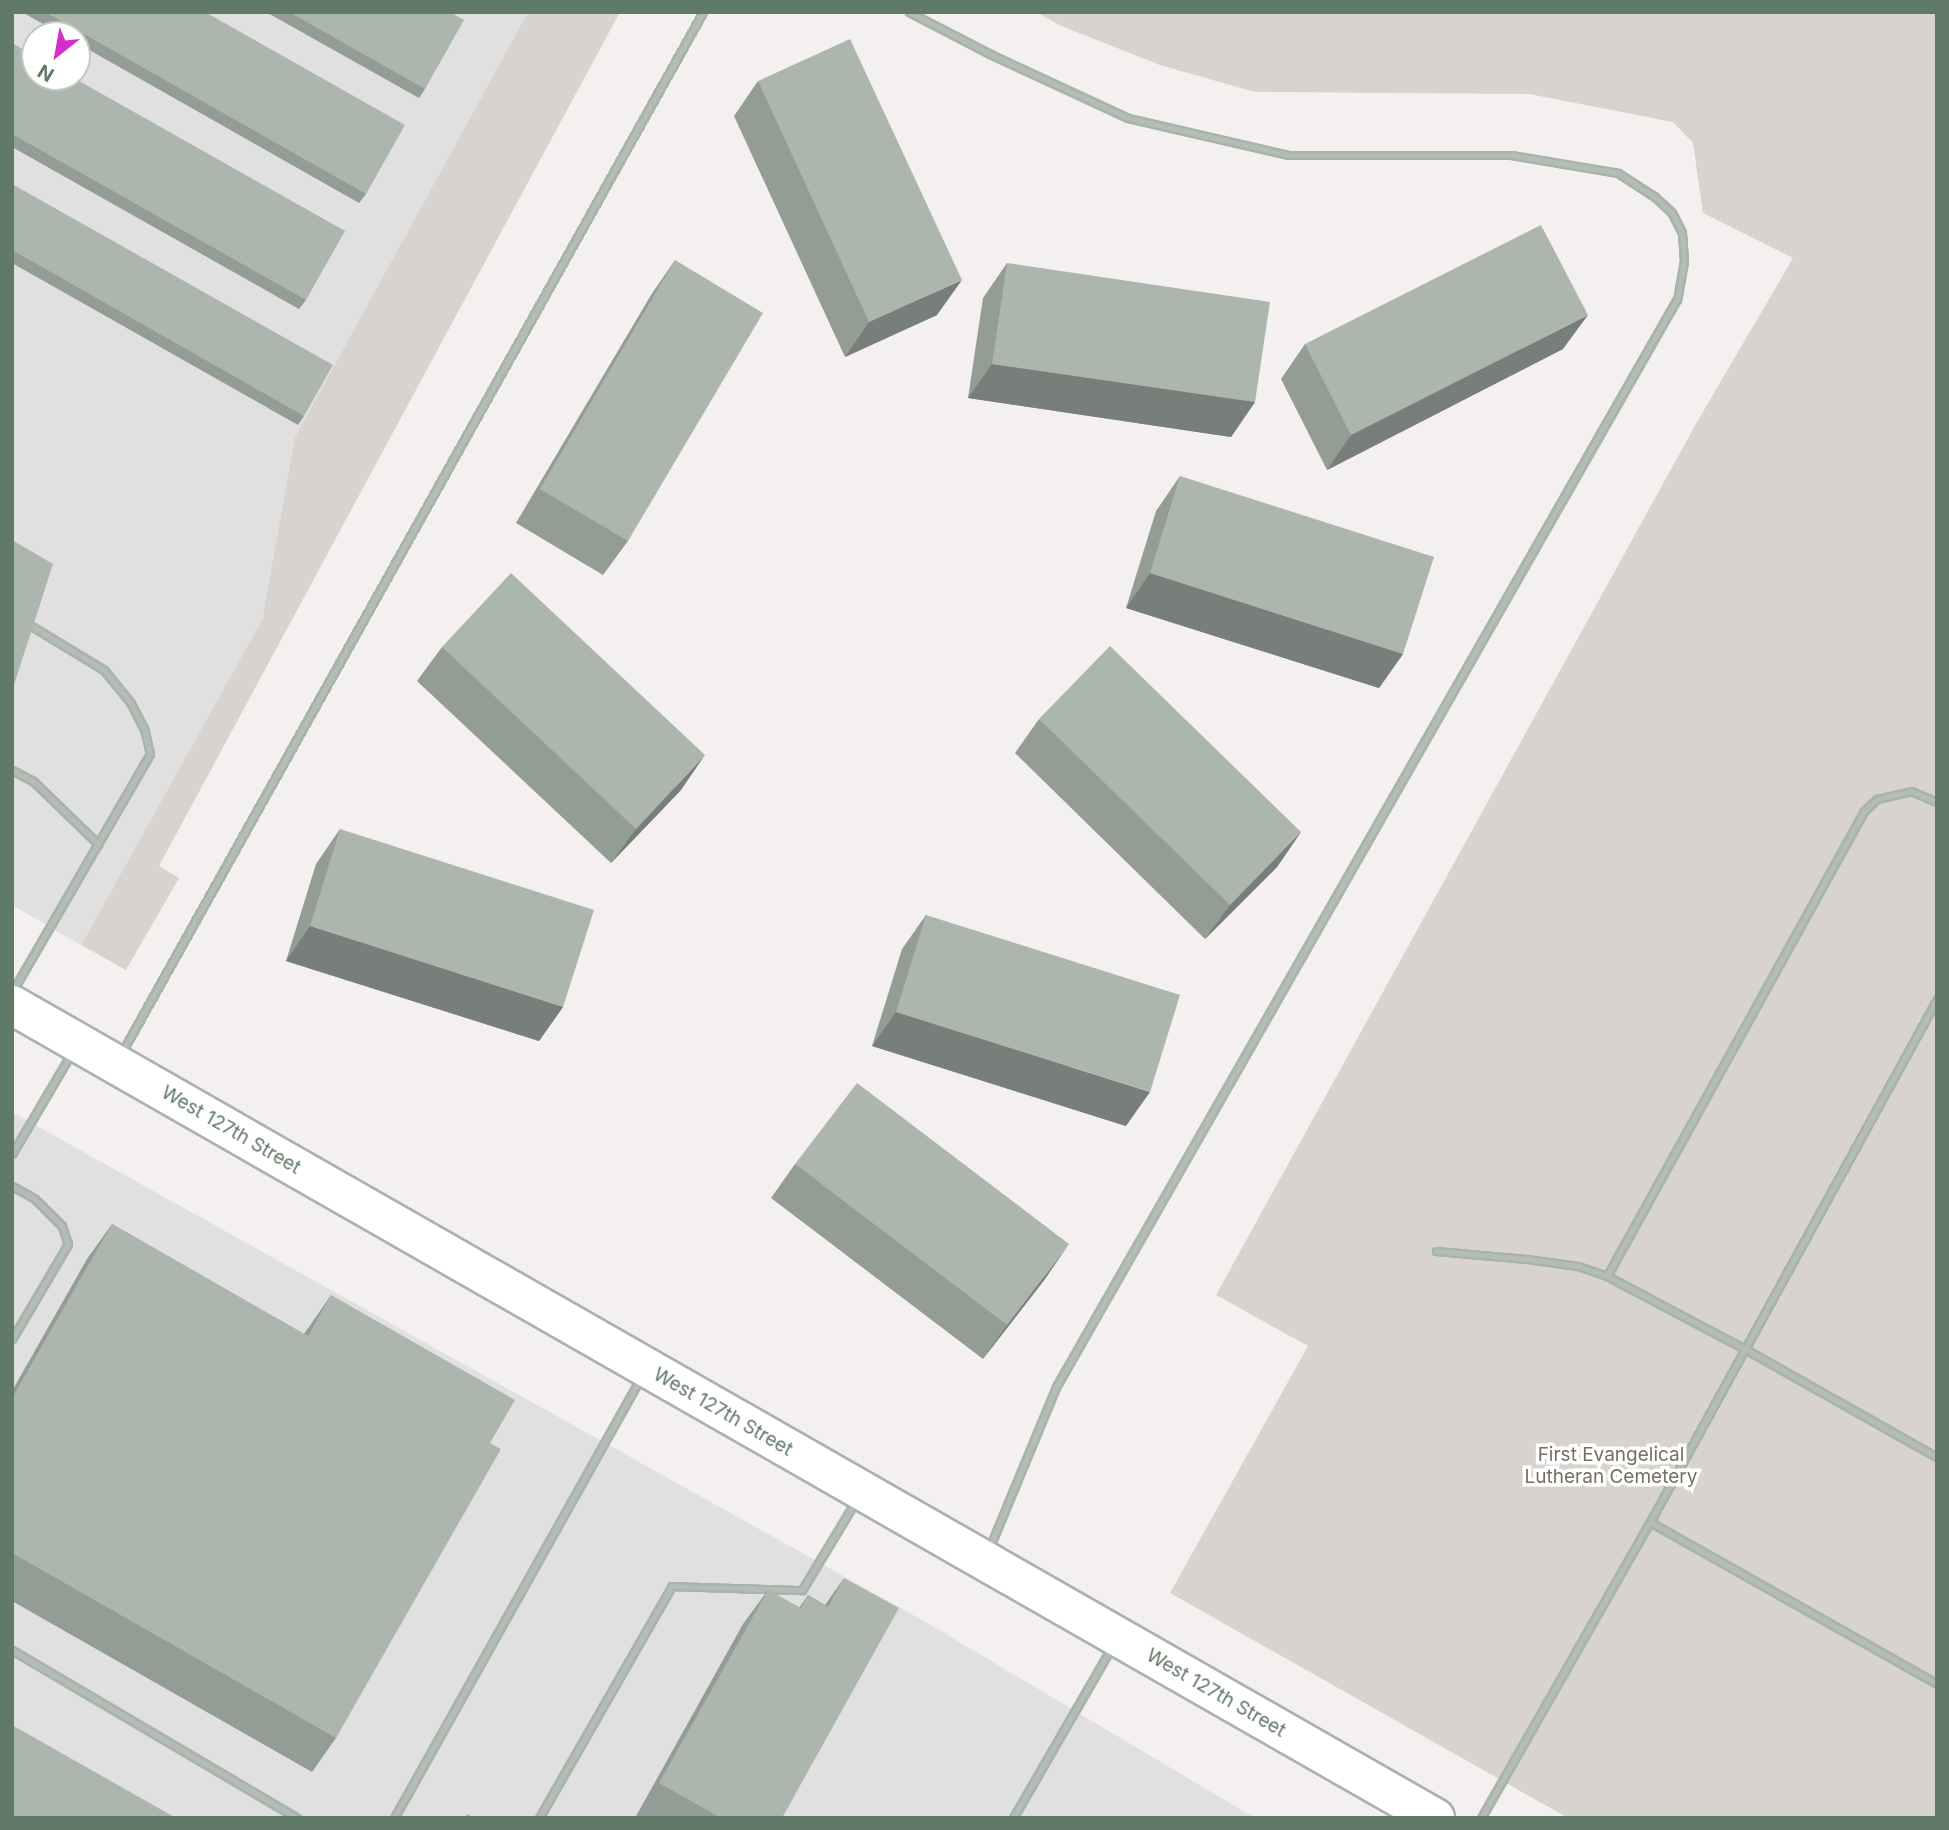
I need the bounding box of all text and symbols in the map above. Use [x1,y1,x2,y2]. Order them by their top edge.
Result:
north arrow [21,21,91,91]
text: N [34,59,58,86]
street label: West 127th Street [157,1081,305,1179]
street label: West 127th Street [649,1363,797,1461]
park label: First Evangelical Lutheran Cemetery [1525,1444,1697,1488]
street label: West 127th Street [1142,1644,1290,1742]

